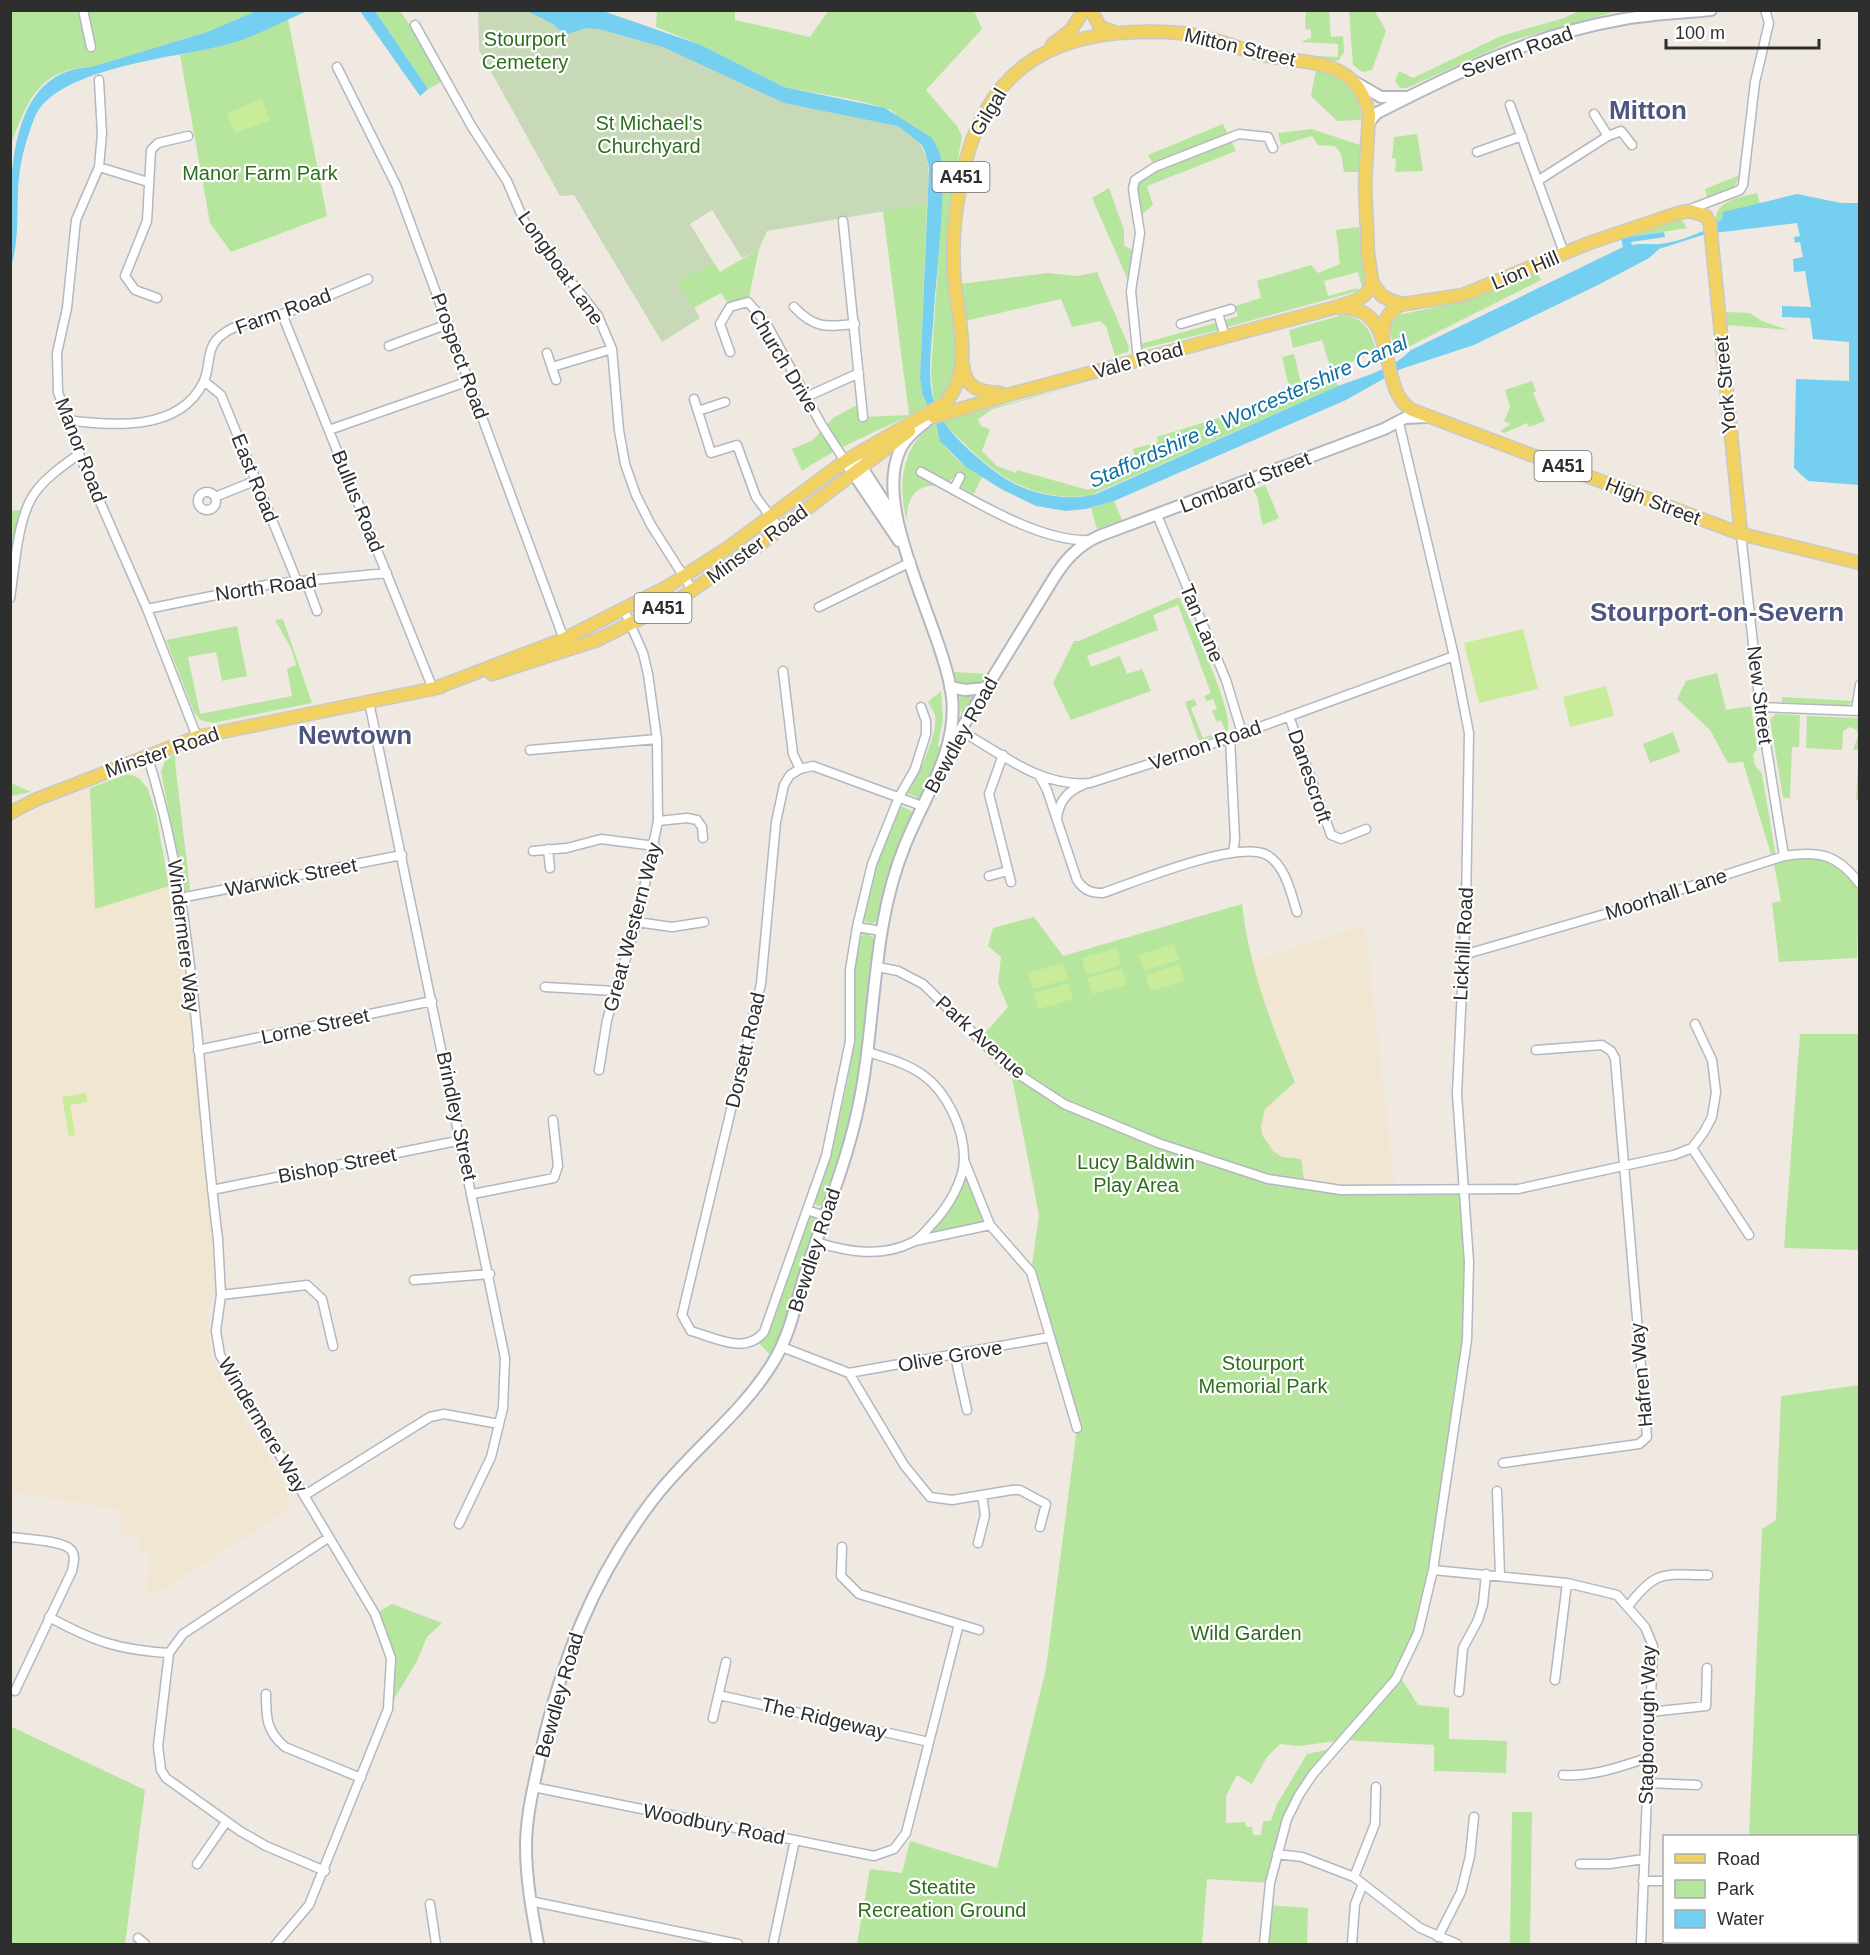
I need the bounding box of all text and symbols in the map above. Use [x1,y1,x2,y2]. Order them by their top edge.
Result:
scale bar [1666,12,1819,50]
street label: Severn Road [1458,22,1576,82]
text: 100 m [1675,23,1725,43]
street label: Mitton Street [1182,24,1298,71]
park label: Stourport Cemetery [482,28,568,73]
street label: Gilgal [965,84,1011,140]
district label: Mitton [1609,95,1687,125]
park label: St Michael's Churchyard [595,112,703,157]
park label: Manor Farm Park [182,162,339,184]
road number: A451 [932,162,990,192]
street label: Longboat Lane [514,207,608,329]
street label: Lion Hill [1488,246,1562,294]
street label: Farm Road [232,284,334,338]
street label: Prospect Road [427,290,493,422]
street label: Church Drive [745,305,823,417]
water label: Staffordshire & Worcestershire Canal [1085,329,1412,492]
street label: York Street [1710,335,1740,435]
street label: Vale Road [1091,337,1185,383]
street label: Manor Road [51,395,111,505]
street label: East Road [227,431,283,525]
street label: Bullus Road [328,447,388,555]
street label: Lombard Street [1177,447,1314,517]
road number: A451 [1534,451,1592,481]
street label: High Street [1602,473,1704,529]
street label: Minster Road [702,500,812,588]
street label: North Road [214,569,318,605]
street label: Tan Lane [1176,581,1228,665]
road number: A451 [634,593,692,623]
district label: Stourport-on-Severn [1590,597,1844,627]
street label: New Street [1743,645,1777,746]
street label: Bewdley Road [920,673,1002,797]
street label: Vernon Road [1146,716,1264,774]
district label: Newtown [298,720,412,750]
street label: Minster Road [102,722,222,782]
street label: Danescroft [1284,727,1336,826]
street label: Great Western Way [599,840,665,1014]
street label: Warwick Street [223,853,359,901]
street label: Windermere Way [164,858,204,1014]
street label: Moorhall Lane [1602,864,1730,924]
street label: Lickhill Road [1449,887,1477,1001]
street label: Dorsett Road [721,990,769,1110]
street label: Park Avenue [932,991,1030,1083]
street label: Lorne Street [259,1004,372,1048]
street label: Brindley Street [433,1050,481,1183]
street label: Bishop Street [276,1143,398,1187]
park label: Lucy Baldwin Play Area [1077,1151,1195,1196]
street label: Bewdley Road [784,1185,844,1315]
street label: Hafren Way [1625,1322,1657,1428]
street label: Olive Grove [896,1336,1004,1376]
park label: Stourport Memorial Park [1199,1352,1328,1397]
street label: Windermere Way [214,1353,312,1497]
park label: Wild Garden [1190,1622,1302,1644]
street label: Bewdley Road [531,1630,587,1760]
street label: Stagborough Way [1635,1645,1659,1805]
street label: The Ridgeway [759,1693,889,1743]
street label: Woodbury Road [641,1799,787,1849]
legend [1663,1835,1858,1943]
text: Road [1717,1849,1760,1869]
park label: Steatite Recreation Ground [858,1876,1026,1921]
text: Park [1717,1879,1755,1899]
text: Water [1717,1909,1764,1929]

